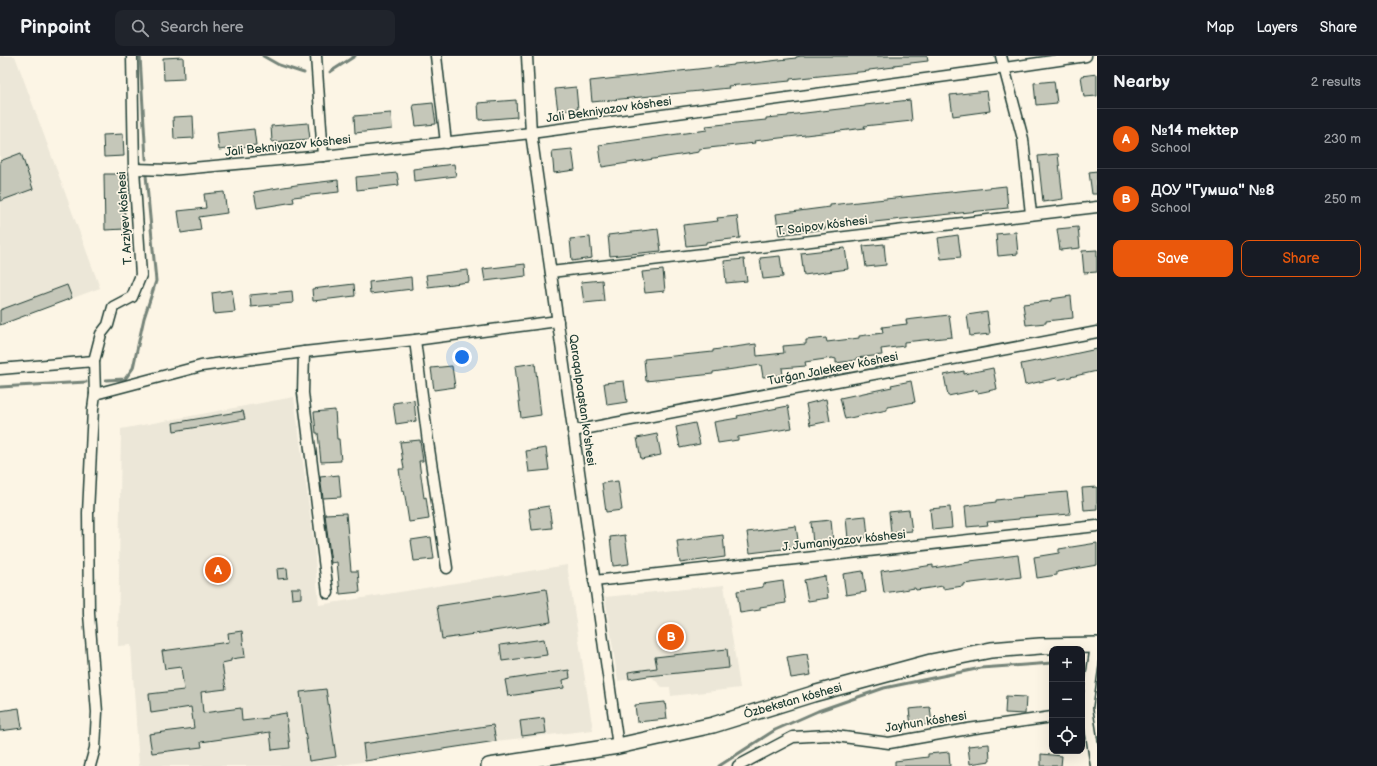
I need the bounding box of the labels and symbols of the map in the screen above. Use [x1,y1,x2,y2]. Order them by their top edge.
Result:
street label: Jali Bekniyazov kóshesi [545,94,673,126]
street label: Jali Bekniyazov kóshesi [224,132,352,160]
street label: T. Arziyev kóshesi [114,171,136,265]
street label: T. Saipov kóshesi [776,213,869,239]
street label: Qaraqalpaqstan ko'shesi [565,333,599,467]
your location [452,347,472,367]
street label: Turǵan Jalekeev kóshesi [766,349,900,389]
street label: J. Jumaniyazov kóshesi [781,527,907,555]
pin: A [205,555,231,585]
pin: B [658,622,684,652]
street label: Ózbekstan kóshesi [742,678,844,722]
street label: Jayhun kóshesi [884,708,968,736]

